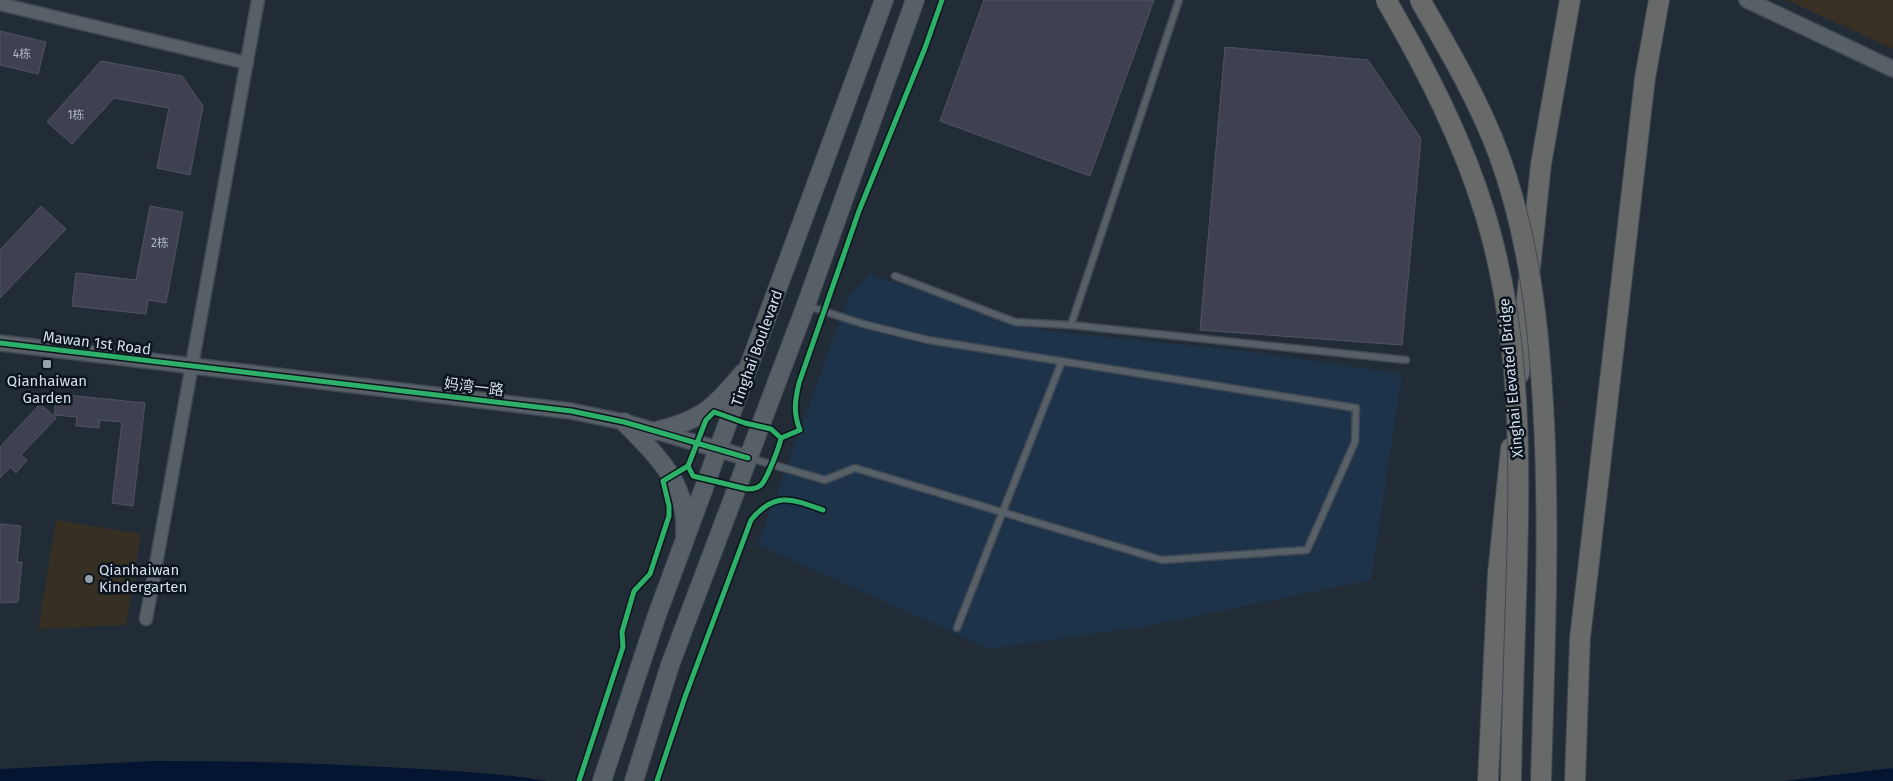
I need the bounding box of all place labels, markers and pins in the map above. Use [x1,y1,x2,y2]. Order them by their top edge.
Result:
marker: Qianhaiwan Garden [41,358,53,370]
place label: Qianhaiwan Garden [7,372,87,407]
place label: Qianhaiwan Kindergarten [99,561,187,596]
marker: Qianhaiwan Kindergarten [83,573,95,585]

